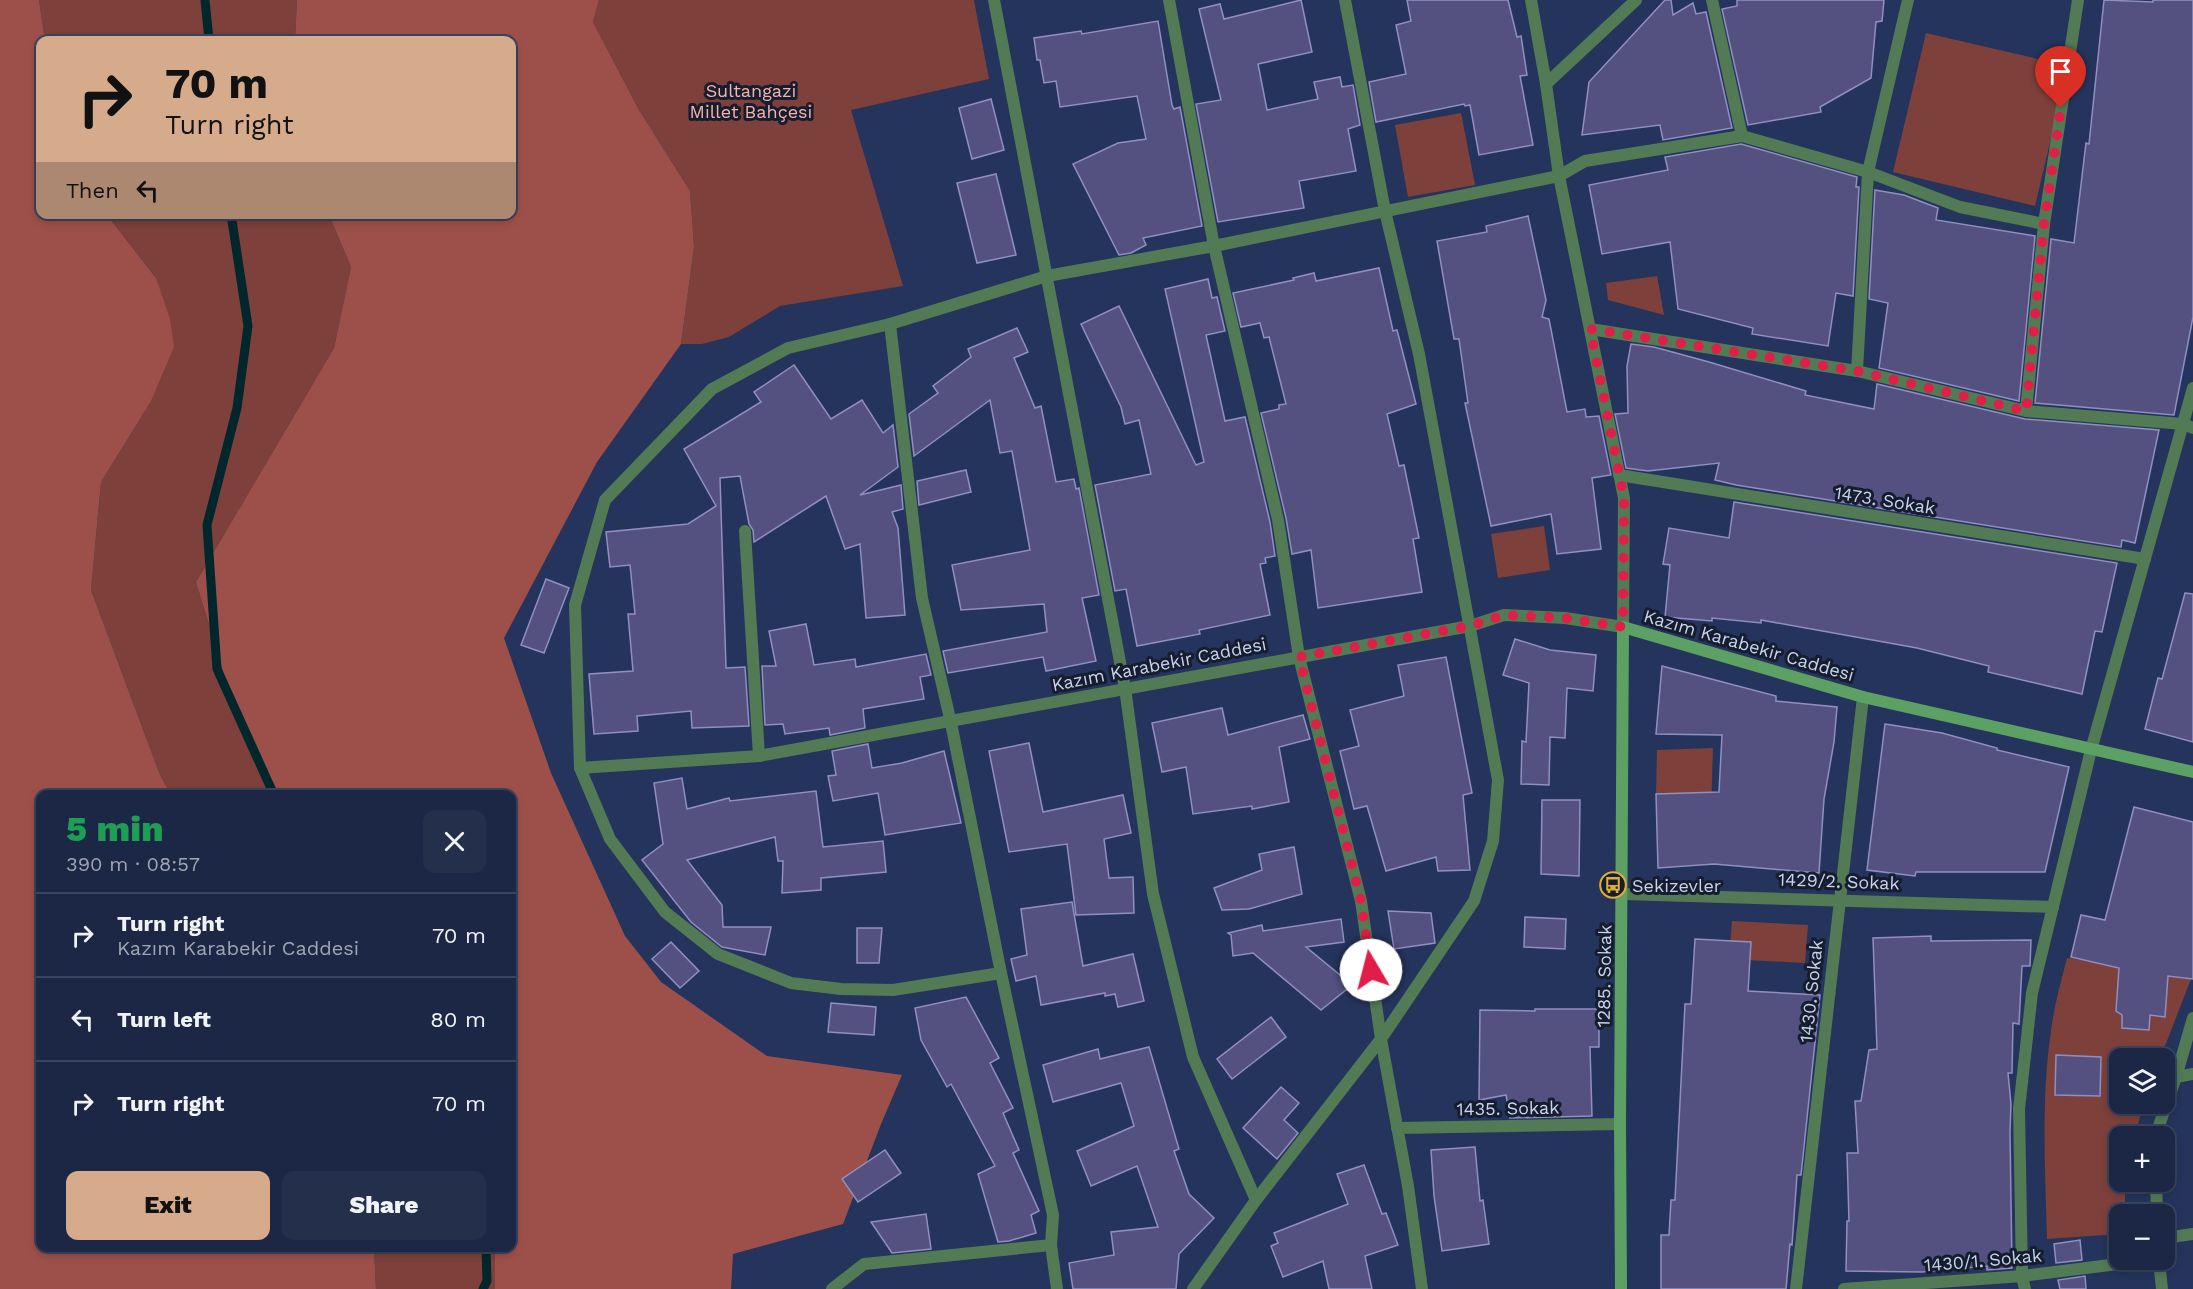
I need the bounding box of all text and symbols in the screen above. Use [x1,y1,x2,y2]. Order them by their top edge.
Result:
pin [2035,46,2086,108]
icon: arrive [2044,55,2077,88]
text: 70 m [165,59,268,108]
icon: right [66,60,144,138]
park label: Sultangazi Millet Bahçesi [690,80,812,122]
text: Turn right [165,109,294,141]
icon: left [131,174,164,207]
text: Then [66,178,119,203]
street label: 1473. Sokak [1833,482,1937,518]
street label: Kazım Karabekir Caddesi [1641,605,1857,685]
street label: Kazım Karabekir Caddesi [1050,633,1268,695]
text: 5 min [66,808,163,850]
button: close [423,810,486,873]
text: 390 m · 08:57 [66,852,200,876]
street label: 1429/2. Sokak [1778,868,1900,894]
bus stop icon: Sekizevler [1598,870,1628,900]
place label: Sekizevler [1632,875,1721,896]
text: Turn right [117,911,224,936]
icon: right [66,919,99,952]
text: 70 m [432,923,486,948]
street label: 1285. Sokak [1593,924,1615,1028]
text: Kazım Karabekir Caddesi [117,936,359,960]
position arrow [1339,938,1403,1002]
street label: 1430. Sokak [1795,939,1827,1043]
icon: left [66,1003,99,1036]
text: Turn left [117,1007,211,1032]
text: 80 m [430,1007,486,1032]
map controls [2109,1048,2175,1270]
button: layers [2109,1048,2175,1114]
icon: right [66,1087,99,1120]
text: Turn right [117,1091,224,1116]
text: 70 m [432,1091,486,1116]
street label: 1435. Sokak [1456,1097,1560,1119]
button: + [2109,1126,2175,1192]
button: Exit [66,1171,270,1240]
button: Share [282,1171,486,1240]
button: − [2109,1204,2175,1270]
street label: 1430/1. Sokak [1923,1244,2043,1276]

